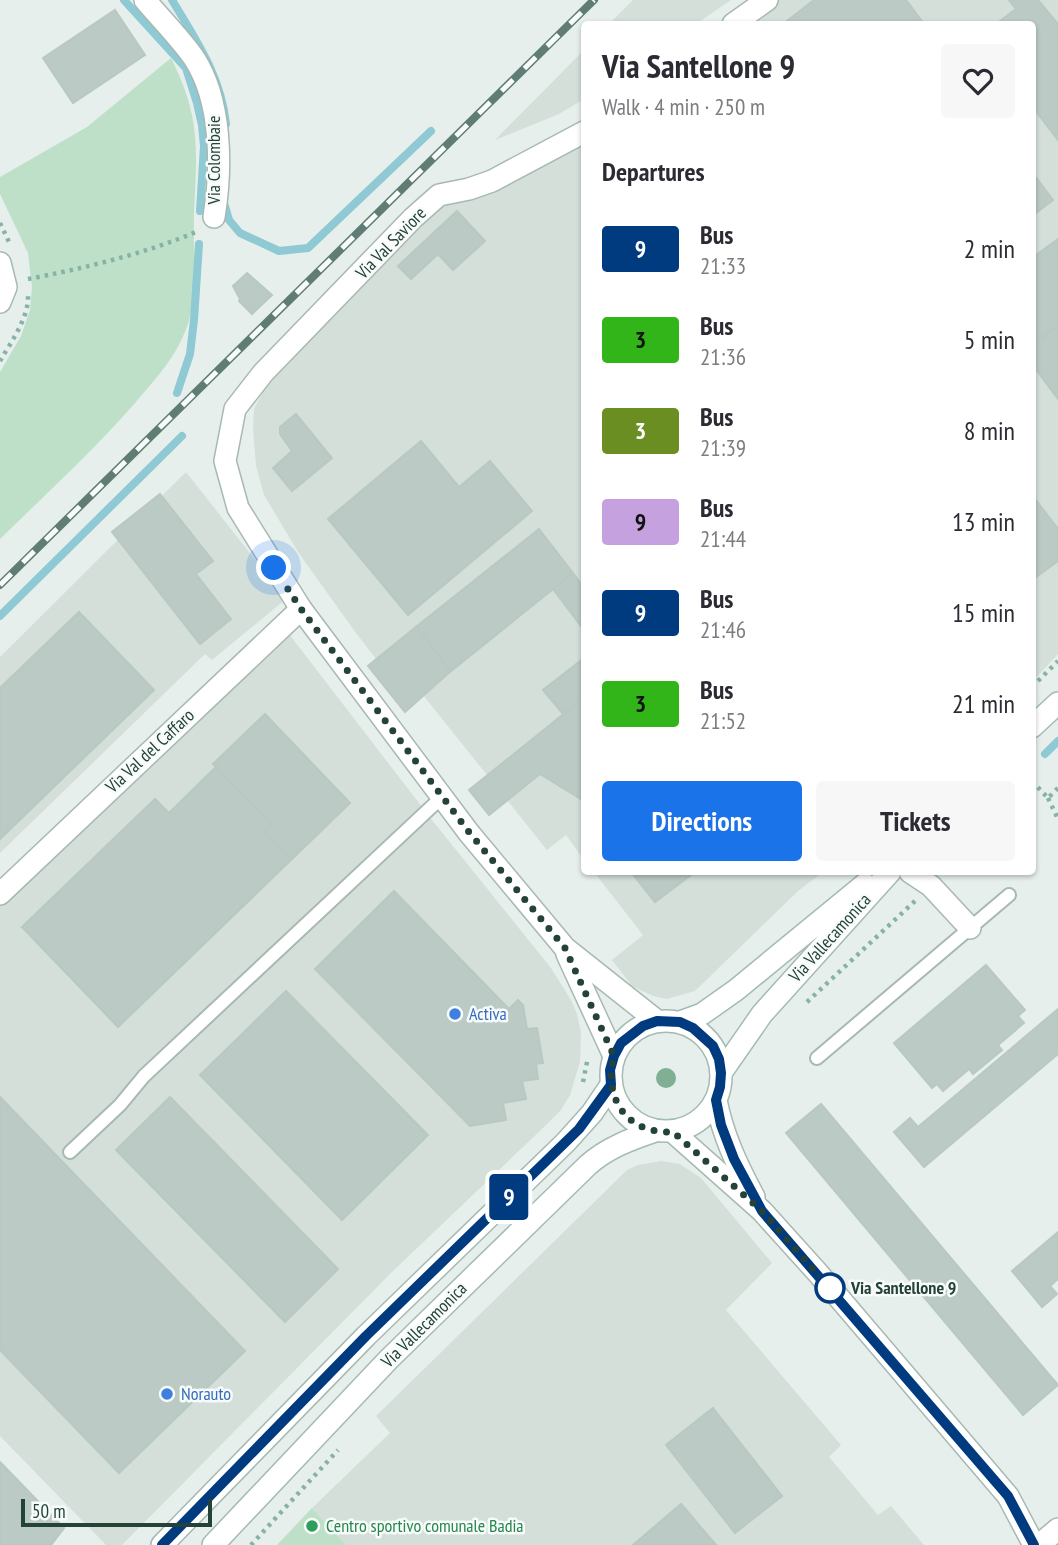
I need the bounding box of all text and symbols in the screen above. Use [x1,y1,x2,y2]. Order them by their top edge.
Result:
text: Via Santellone 9 [602,44,795,87]
button: heart [941,44,1015,118]
text: Walk · 4 min · 250 m [602,92,765,121]
street label: Via Colombaie [202,116,225,205]
text: Departures [602,155,705,188]
street label: Via Val Saviore [350,202,431,284]
text: Bus [700,218,733,251]
text: 2 min [964,232,1015,265]
text: 9 [635,233,646,264]
text: 21:33 [700,251,746,280]
text: Bus [700,309,733,342]
text: 5 min [964,323,1015,356]
text: 3 [635,324,646,355]
text: 21:36 [700,342,746,371]
text: Bus [700,400,733,433]
text: 8 min [964,414,1015,447]
text: 3 [635,415,646,446]
text: 21:39 [700,433,746,462]
text: Bus [700,491,733,524]
text: 13 min [952,505,1015,538]
text: 9 [635,506,646,537]
text: 21:44 [700,524,746,553]
your location [256,550,291,585]
text: Bus [700,582,733,615]
text: 15 min [952,596,1015,629]
text: 9 [635,597,646,628]
text: 21:46 [700,615,746,644]
text: Bus [700,673,733,706]
text: 21 min [952,687,1015,720]
text: 3 [635,688,646,719]
street label: Via Val del Caffaro [100,703,199,798]
text: 21:52 [700,706,746,735]
button: Directions [602,781,802,861]
button: Tickets [816,781,1015,861]
street label: Via Vallecamonica [783,888,876,988]
place label: Activa [469,1002,507,1025]
marker: Activa [447,1006,463,1022]
line badge: 9 [486,1174,532,1220]
text: 9 [503,1181,515,1212]
marker: Via Santellone 9 [815,1273,845,1303]
place label: Via Santellone 9 [850,1276,956,1299]
street label: Via Vallecamonica [375,1277,471,1373]
place label: Norauto [181,1382,231,1405]
marker: Norauto [159,1386,175,1402]
scale bar [21,1496,212,1528]
text: 50 m [32,1499,66,1523]
place label: Centro sportivo comunale Badia [326,1514,524,1537]
marker: Centro sportivo comunale Badia [304,1518,320,1534]

